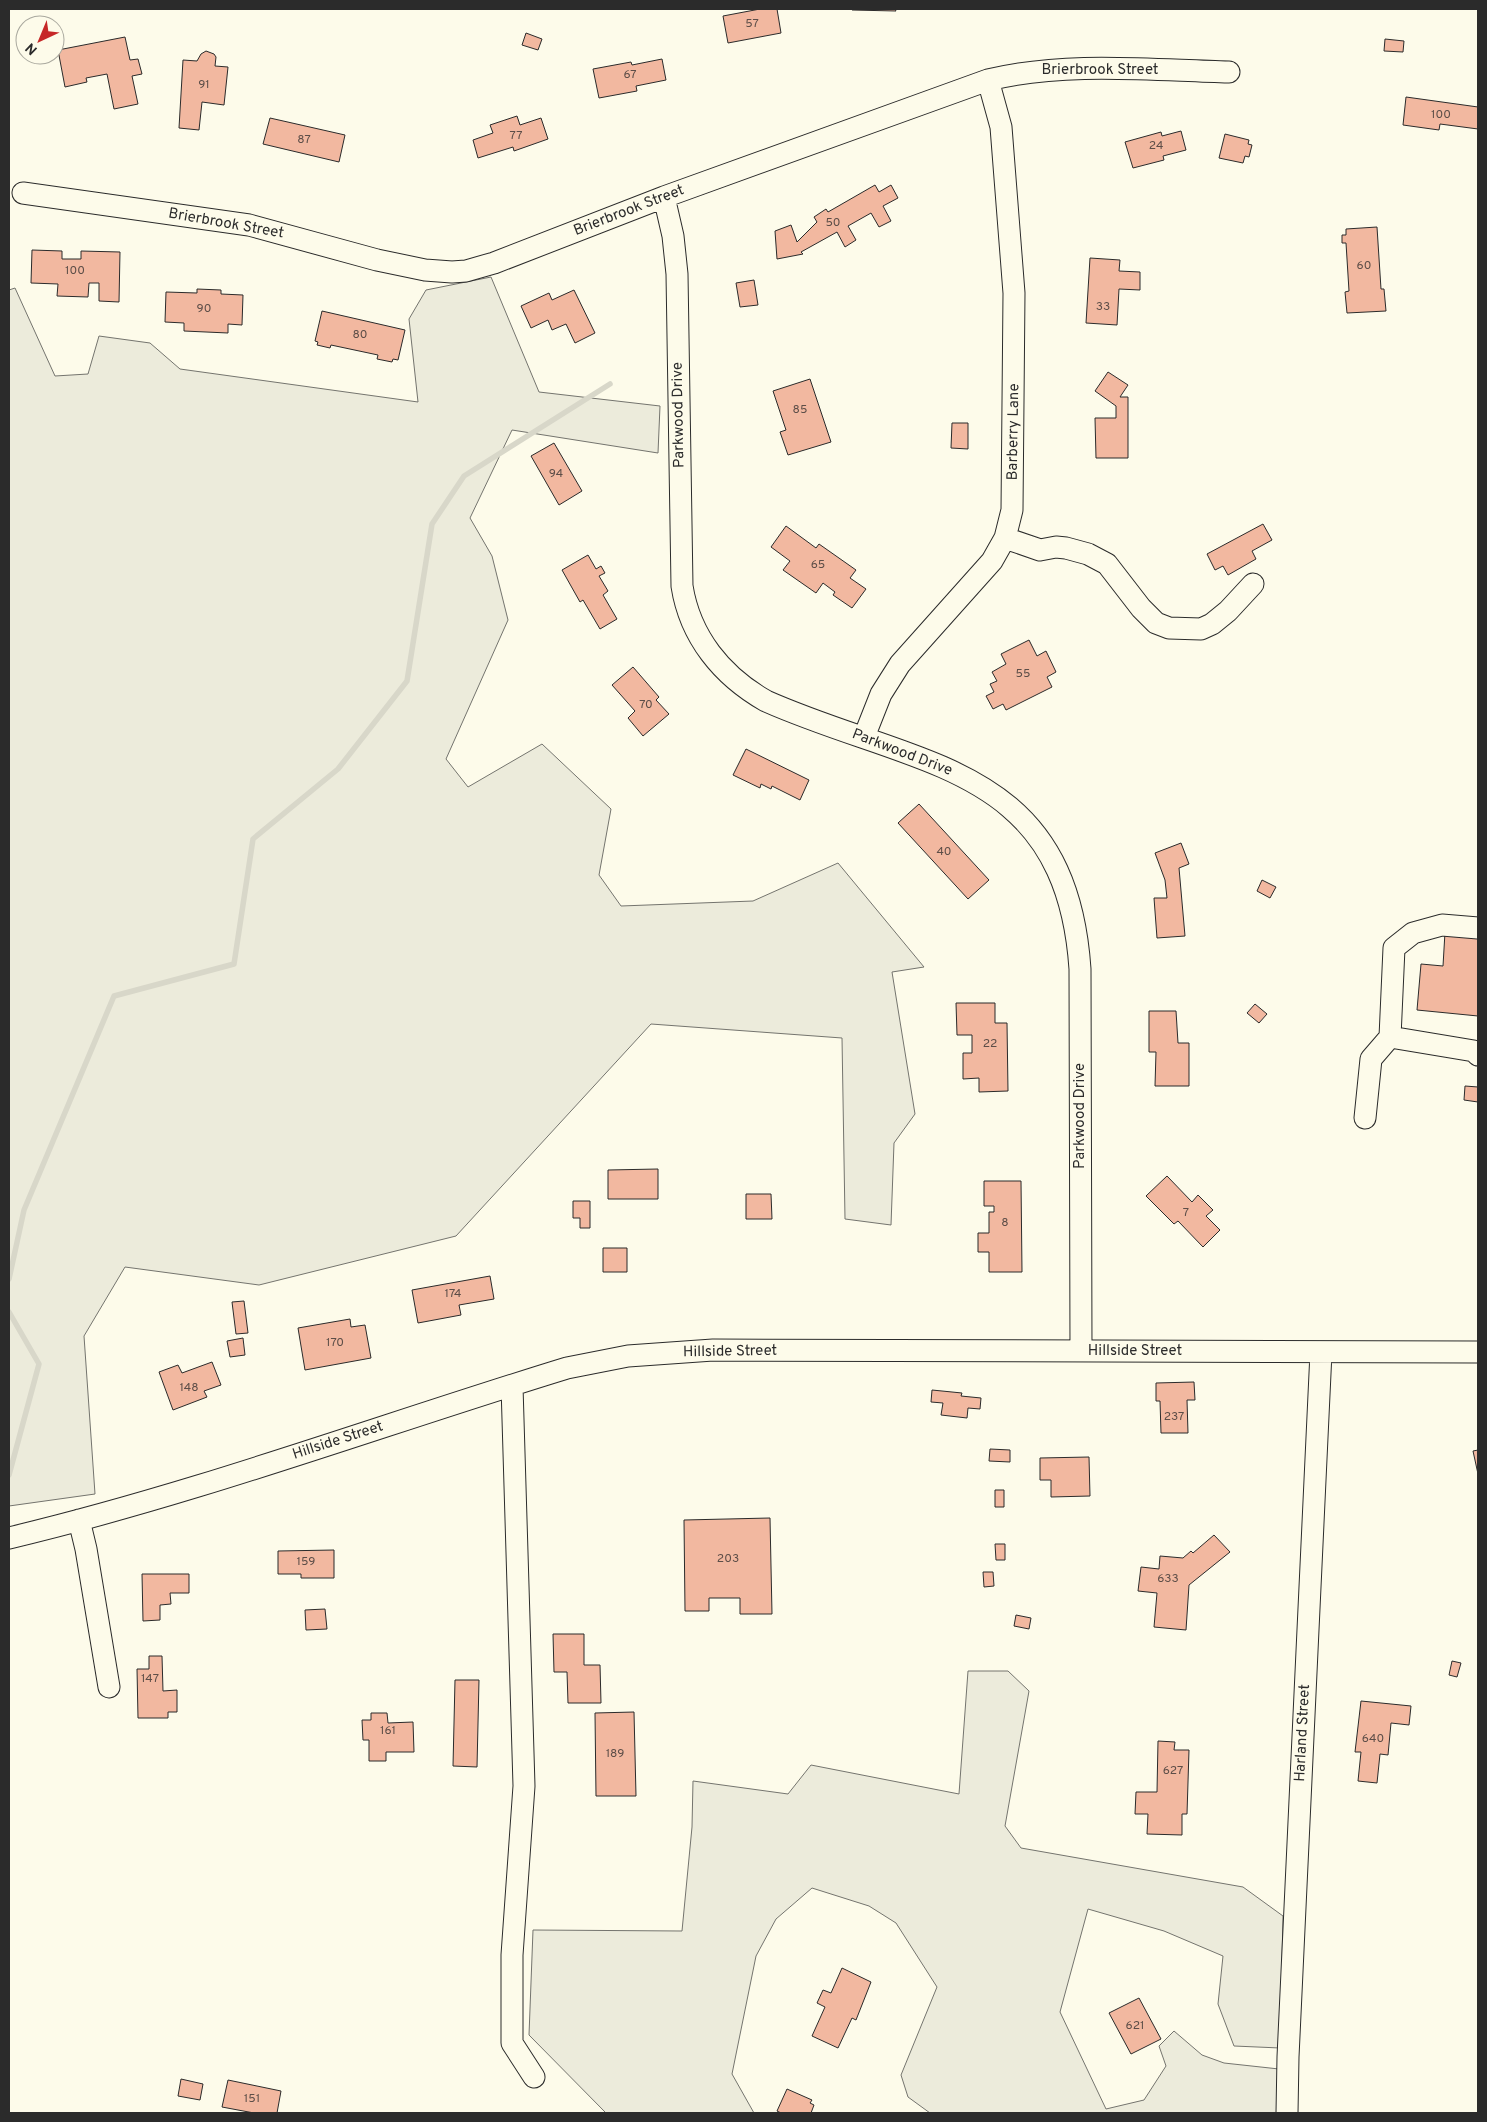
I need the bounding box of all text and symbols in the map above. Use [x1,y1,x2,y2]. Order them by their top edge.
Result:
north arrow [15,15,65,65]
house number: 57 [745,16,759,32]
text: N [22,39,42,58]
street label: Brierbrook Street [1042,61,1158,80]
house number: 67 [623,67,637,83]
house number: 91 [198,77,210,93]
house number: 100 [1431,107,1451,123]
house number: 77 [510,128,522,144]
house number: 87 [297,132,311,148]
house number: 24 [1149,138,1163,154]
street label: Brierbrook Street [571,181,687,241]
street label: Brierbrook Street [167,204,285,244]
house number: 50 [825,215,841,231]
house number: 60 [1357,258,1371,274]
house number: 100 [65,263,85,279]
house number: 33 [1096,299,1110,315]
house number: 90 [197,301,211,317]
house number: 80 [353,327,367,343]
street label: Parkwood Drive [669,362,689,468]
street label: Barberry Lane [1004,383,1024,481]
house number: 85 [793,402,807,418]
house number: 94 [549,466,563,482]
house number: 65 [811,557,825,573]
house number: 55 [1016,666,1030,682]
house number: 70 [639,697,653,713]
street label: Parkwood Drive [849,725,955,781]
house number: 40 [936,844,952,860]
house number: 22 [983,1036,997,1052]
street label: Parkwood Drive [1071,1063,1090,1169]
house number: 7 [1183,1205,1189,1221]
house number: 8 [1001,1215,1009,1231]
house number: 174 [445,1286,461,1302]
house number: 170 [326,1335,344,1351]
street label: Hillside Street [683,1342,777,1362]
street label: Hillside Street [1088,1342,1182,1361]
house number: 148 [179,1380,199,1396]
house number: 237 [1164,1409,1184,1425]
street label: Hillside Street [290,1417,386,1465]
house number: 203 [717,1551,739,1567]
house number: 159 [297,1554,315,1570]
house number: 633 [1157,1571,1179,1587]
house number: 147 [141,1671,159,1687]
street label: Harland Street [1291,1684,1315,1782]
house number: 161 [380,1723,396,1739]
house number: 640 [1362,1731,1384,1747]
house number: 189 [606,1746,624,1762]
house number: 627 [1163,1763,1183,1779]
house number: 621 [1126,2018,1144,2034]
house number: 151 [244,2091,260,2107]

